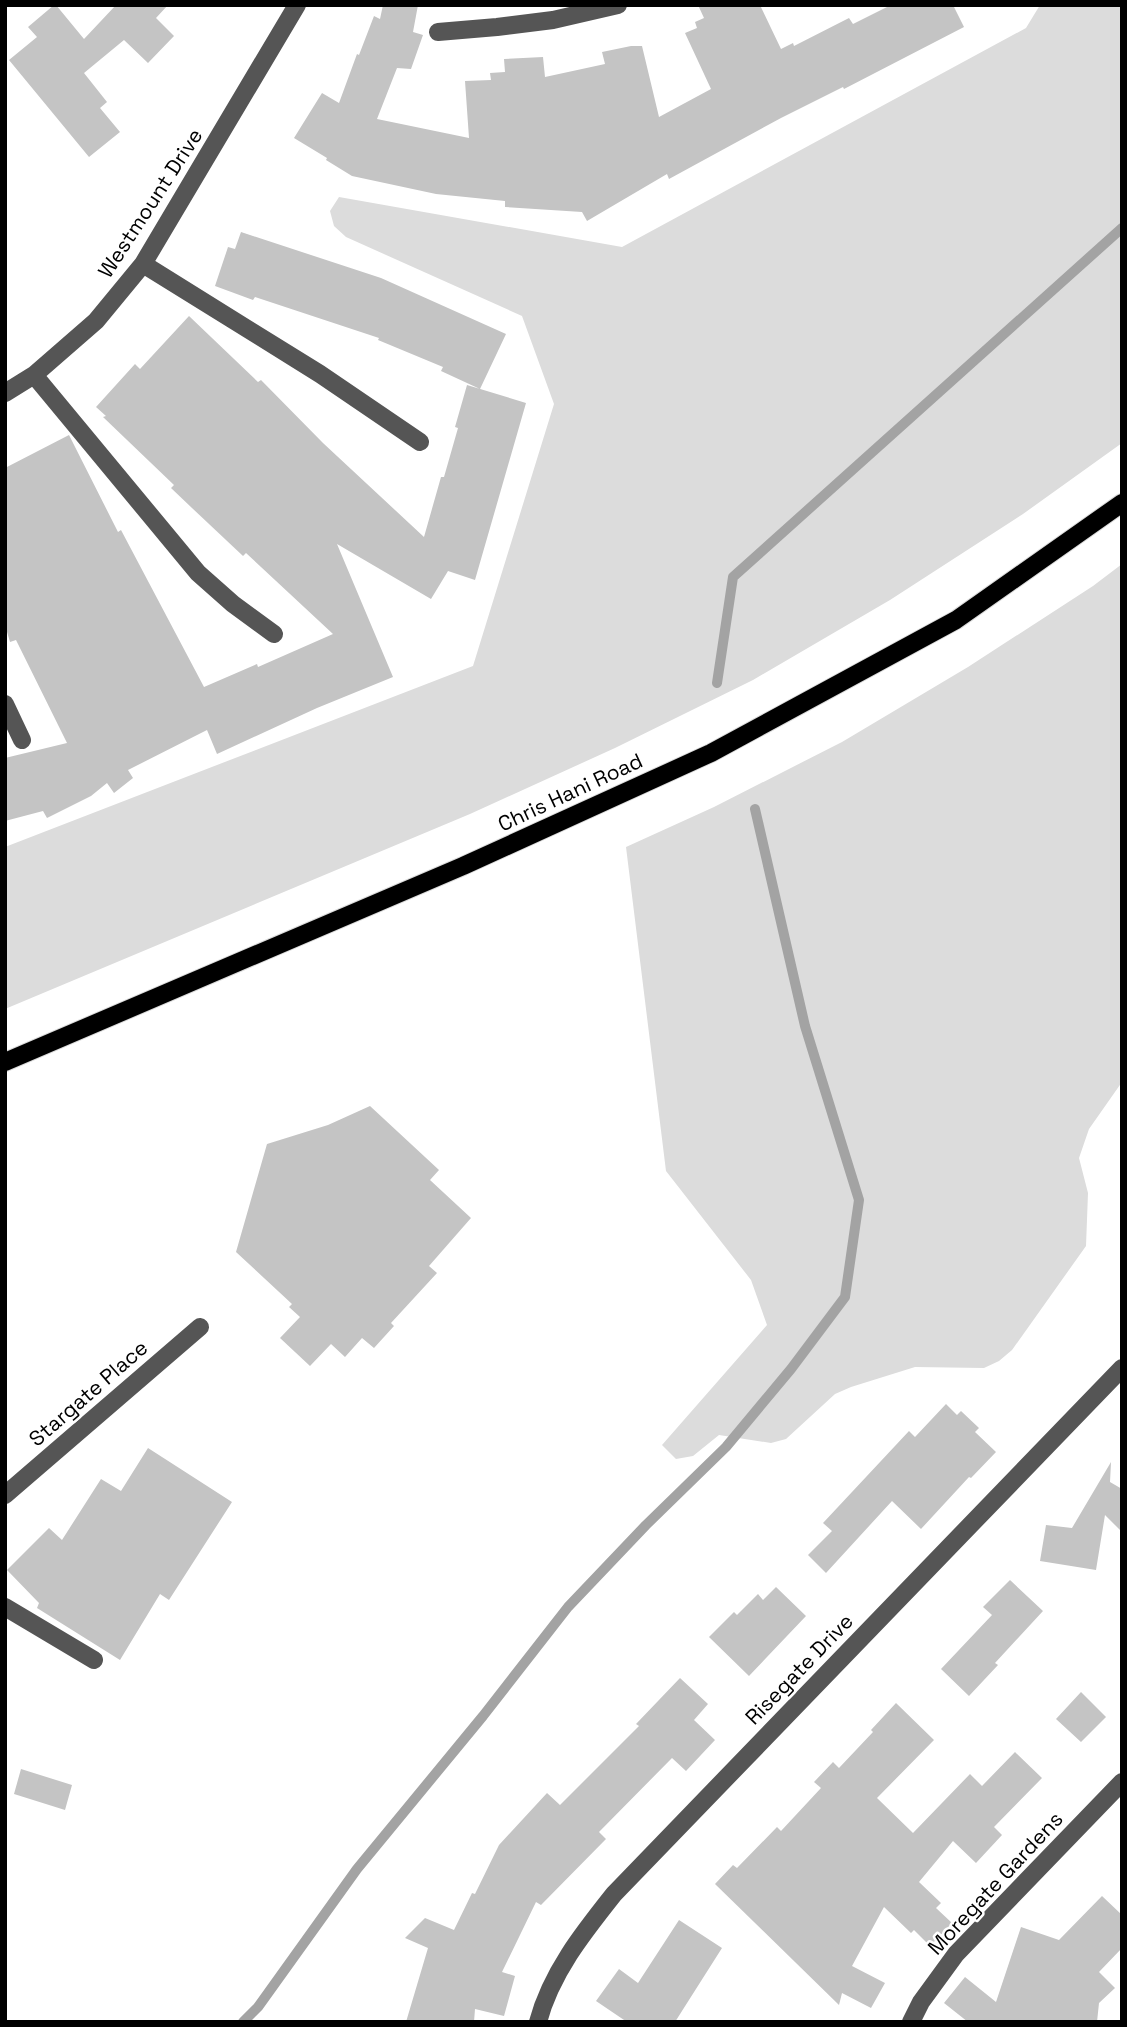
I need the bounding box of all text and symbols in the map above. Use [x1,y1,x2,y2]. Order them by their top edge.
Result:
street label: Westmount Drive [92,123,208,283]
street label: Chris Hani Road [493,747,647,837]
street label: Stargate Place [23,1334,153,1452]
street label: Risegate Drive [739,1608,859,1730]
street label: Moregate Gardens [922,1806,1068,1960]

